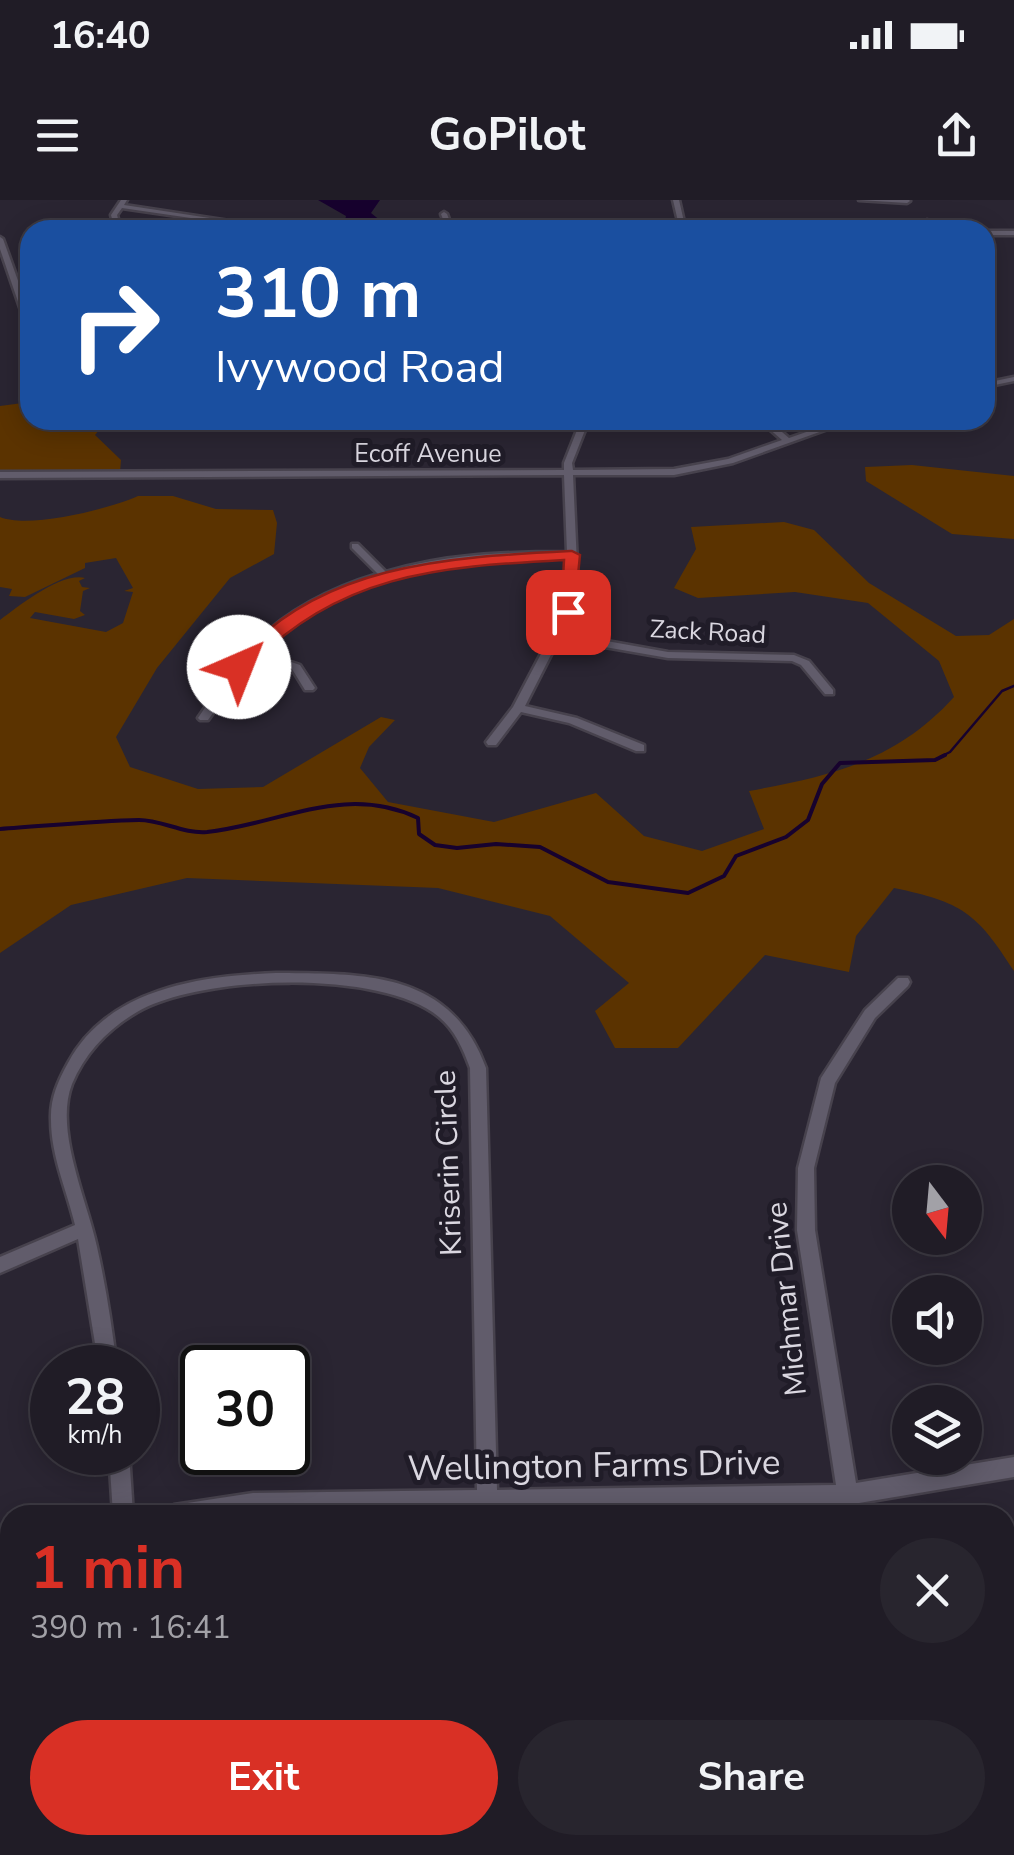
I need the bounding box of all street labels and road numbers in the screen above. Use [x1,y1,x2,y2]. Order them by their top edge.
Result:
street label: Ecoff Avenue [354,437,502,471]
street label: Zack Road [649,612,767,652]
street label: Kriserin Circle [425,1070,472,1256]
street label: Michmar Drive [756,1200,817,1398]
street label: Wellington Farms Drive [407,1439,781,1492]

